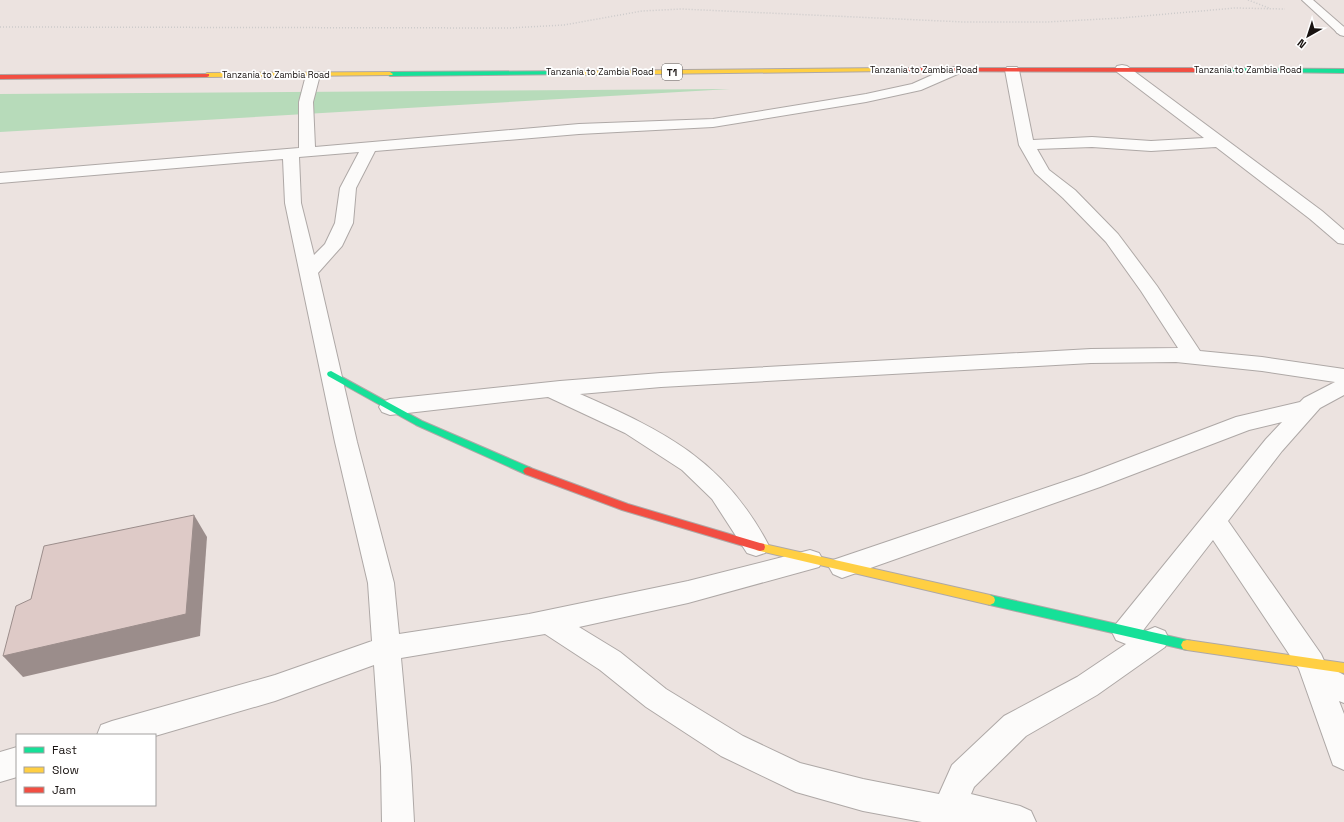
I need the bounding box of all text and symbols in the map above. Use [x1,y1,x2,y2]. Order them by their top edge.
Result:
north arrow [1288,16,1328,56]
text: N [1294,36,1309,52]
road number: T1 [662,64,682,80]
street label: Tanzania to Zambia Road [870,64,978,76]
street label: Tanzania to Zambia Road [1194,64,1302,76]
street label: Tanzania to Zambia Road [546,66,654,78]
street label: Tanzania to Zambia Road [222,69,330,81]
legend [16,734,156,806]
text: Fast [52,742,77,758]
text: Slow [52,762,79,778]
text: Jam [52,782,76,798]

